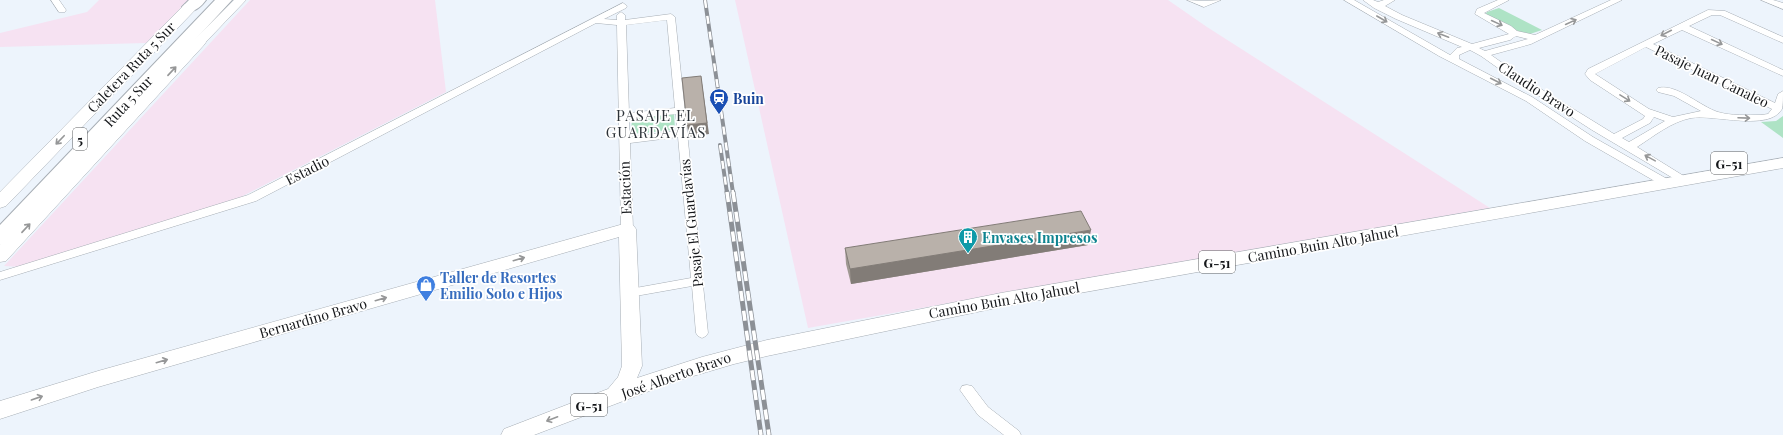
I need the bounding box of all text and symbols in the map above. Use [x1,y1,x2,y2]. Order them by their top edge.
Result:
one-way arrow [1375,16,1387,24]
street label: Caletera Ruta 5 Sur [83,18,179,116]
one-way arrow [1565,18,1577,25]
one-way arrow [1490,20,1502,27]
one-way arrow [1437,30,1449,38]
one-way arrow [1661,30,1673,37]
one-way arrow [1710,39,1722,46]
street label: Pasaje Juan Canaleo [1652,40,1772,112]
street label: Claudio Bravo [1495,57,1579,121]
one-way arrow [167,66,176,76]
street label: Ruta 5 Sur [100,72,156,130]
one-way arrow [1490,77,1502,85]
station icon: Buin [708,87,730,115]
place label: Buin [733,89,764,108]
one-way arrow [1619,94,1630,102]
district label: PASAJE EL GUARDAVÍAS [606,105,706,142]
one-way arrow [1737,114,1750,122]
road number: 5 [73,128,87,150]
one-way arrow [55,135,64,145]
street label: Estadio [282,151,332,189]
road number: G-51 [1711,152,1747,174]
one-way arrow [1644,154,1656,162]
street label: Pasaje El Guardavías [675,158,707,288]
street label: Estación [615,160,635,215]
street label: Camino Buin Alto Jahuel [1246,221,1400,267]
one-way arrow [22,223,31,233]
building icon: Envases Impresos [957,226,979,254]
place label: Envases Impresos [982,228,1097,247]
road number: G-51 [1199,251,1235,273]
one-way arrow [513,255,526,262]
place label: Taller de Resortes Emilio Soto e Hijos [440,268,563,303]
shop icon: Taller de Resortes Emilio Soto e Hijos [415,274,437,302]
street label: Camino Buin Alto Jahuel [927,277,1081,323]
street label: Bernardino Bravo [257,293,369,342]
one-way arrow [374,295,387,302]
street label: José Alberto Bravo [618,347,734,403]
one-way arrow [155,357,168,364]
one-way arrow [31,393,43,401]
road number: G-51 [571,394,607,416]
one-way arrow [547,415,559,423]

